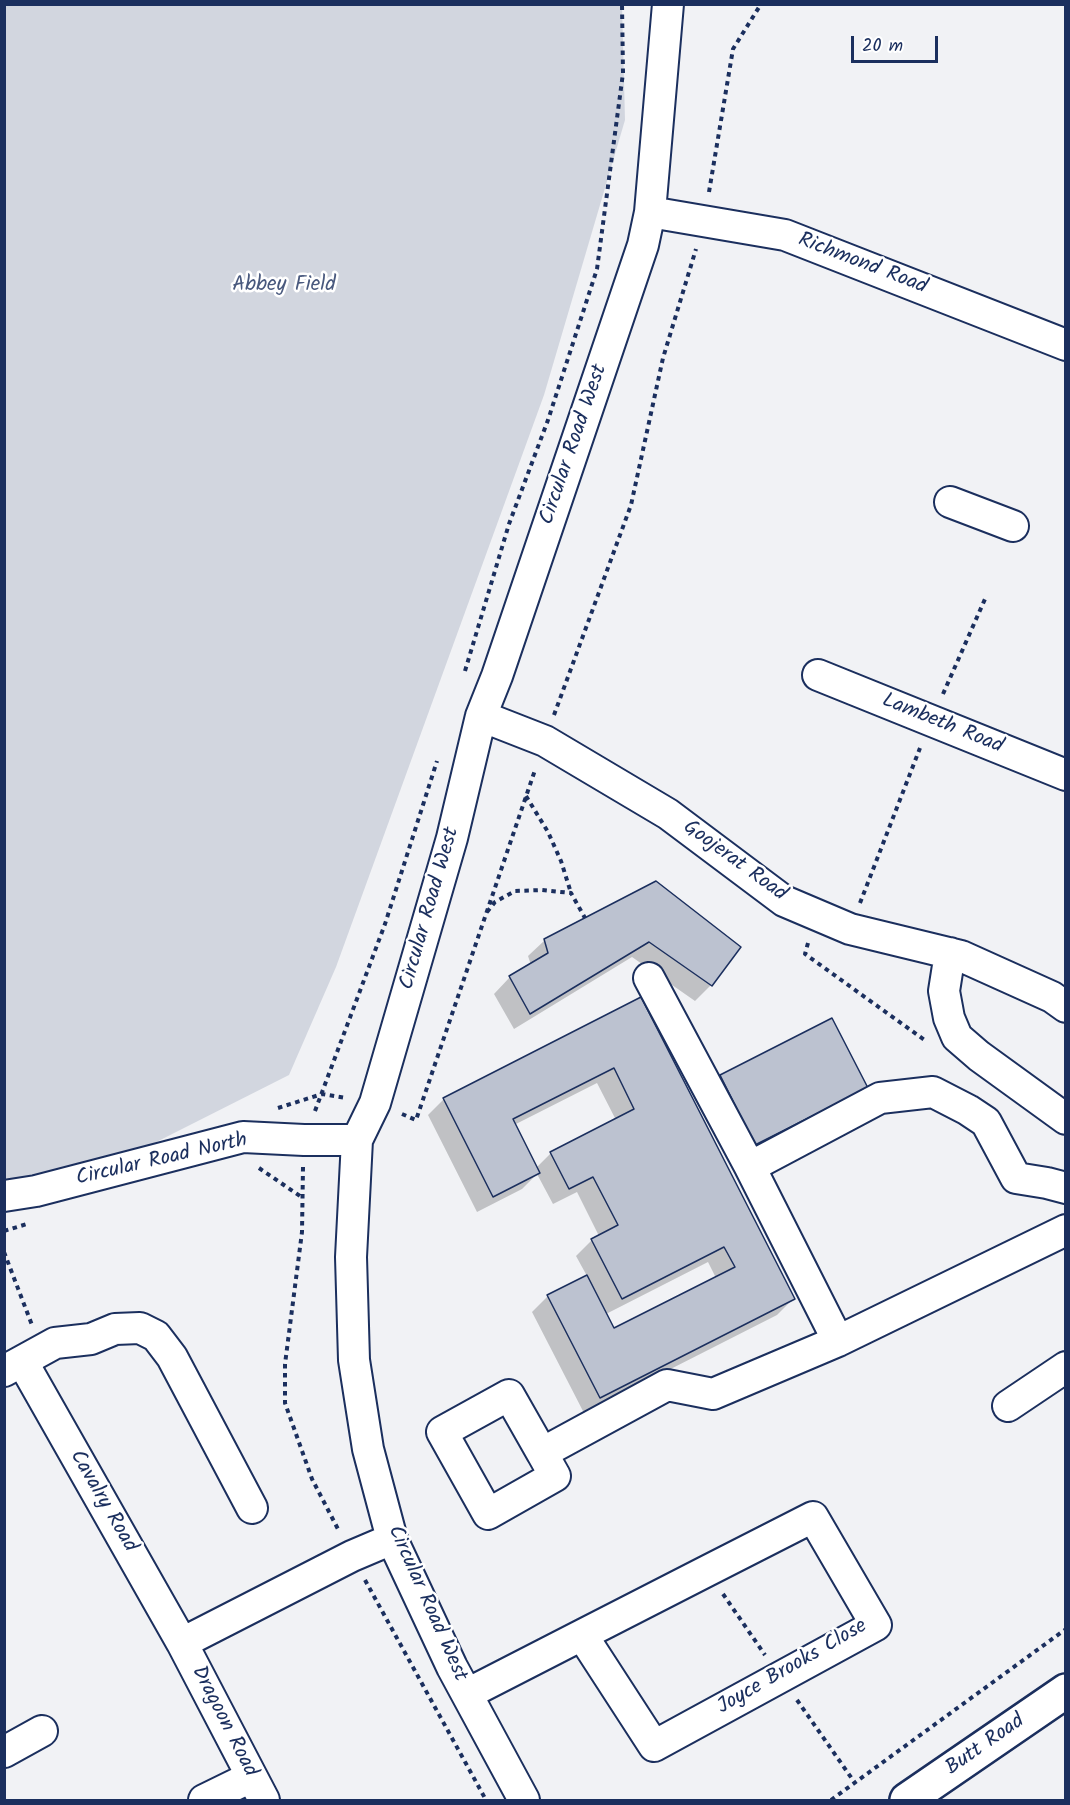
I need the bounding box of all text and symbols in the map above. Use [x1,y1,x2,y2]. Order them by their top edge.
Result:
scale bar [854,24,941,62]
text: 20 m [862,32,903,61]
street label: Richmond Road [794,229,930,301]
park label: Abbey Field [232,273,336,299]
street label: Circular Road West [536,362,614,528]
street label: Lambeth Road [878,689,1006,761]
street label: Goojerat Road [677,816,791,908]
street label: Circular Road West [396,825,466,993]
street label: Circular Road North [74,1129,250,1193]
street label: Cavalry Road [63,1447,141,1557]
street label: Circular Road West [380,1522,472,1686]
street label: Joyce Brooks Close [714,1615,872,1721]
street label: Dragoon Road [184,1662,262,1782]
street label: Butt Road [942,1710,1030,1782]

